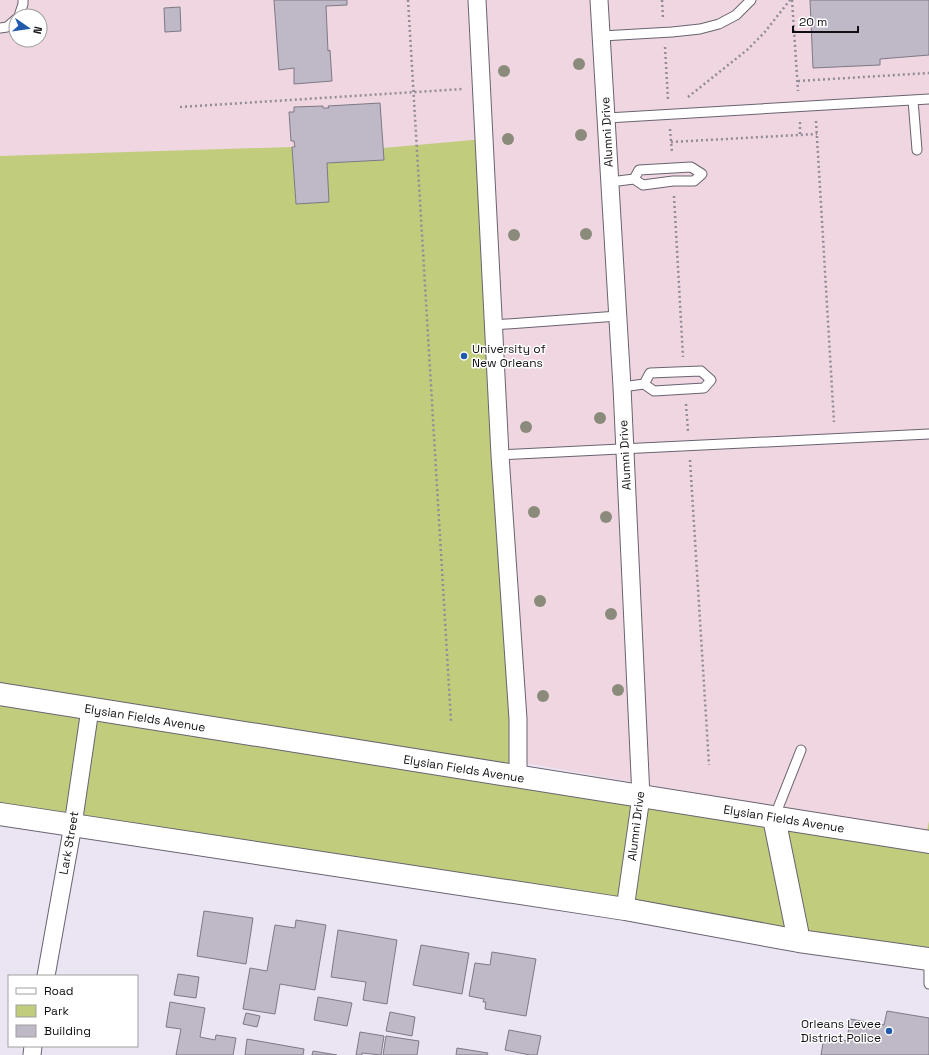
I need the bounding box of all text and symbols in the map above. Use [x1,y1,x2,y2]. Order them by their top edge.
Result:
north arrow [8,8,48,48]
scale bar [793,8,858,34]
text: 20 m [799,14,827,30]
text: N [30,25,45,35]
street label: Alumni Drive [597,96,617,168]
place label: University of New Orleans [472,341,546,371]
marker: University of New Orleans [459,351,469,361]
street label: Alumni Drive [615,419,635,491]
street label: Elysian Fields Avenue [83,701,207,735]
street label: Elysian Fields Avenue [402,752,526,786]
street label: Alumni Drive [624,790,648,862]
street label: Elysian Fields Avenue [722,802,846,836]
street label: Lark Street [56,810,82,876]
legend [8,975,138,1047]
text: Road [44,983,73,999]
text: Park [44,1003,69,1019]
place label: Orleans Levee District Police [801,1016,881,1046]
text: Building [44,1023,91,1039]
marker: Orleans Levee District Police [884,1026,894,1036]

